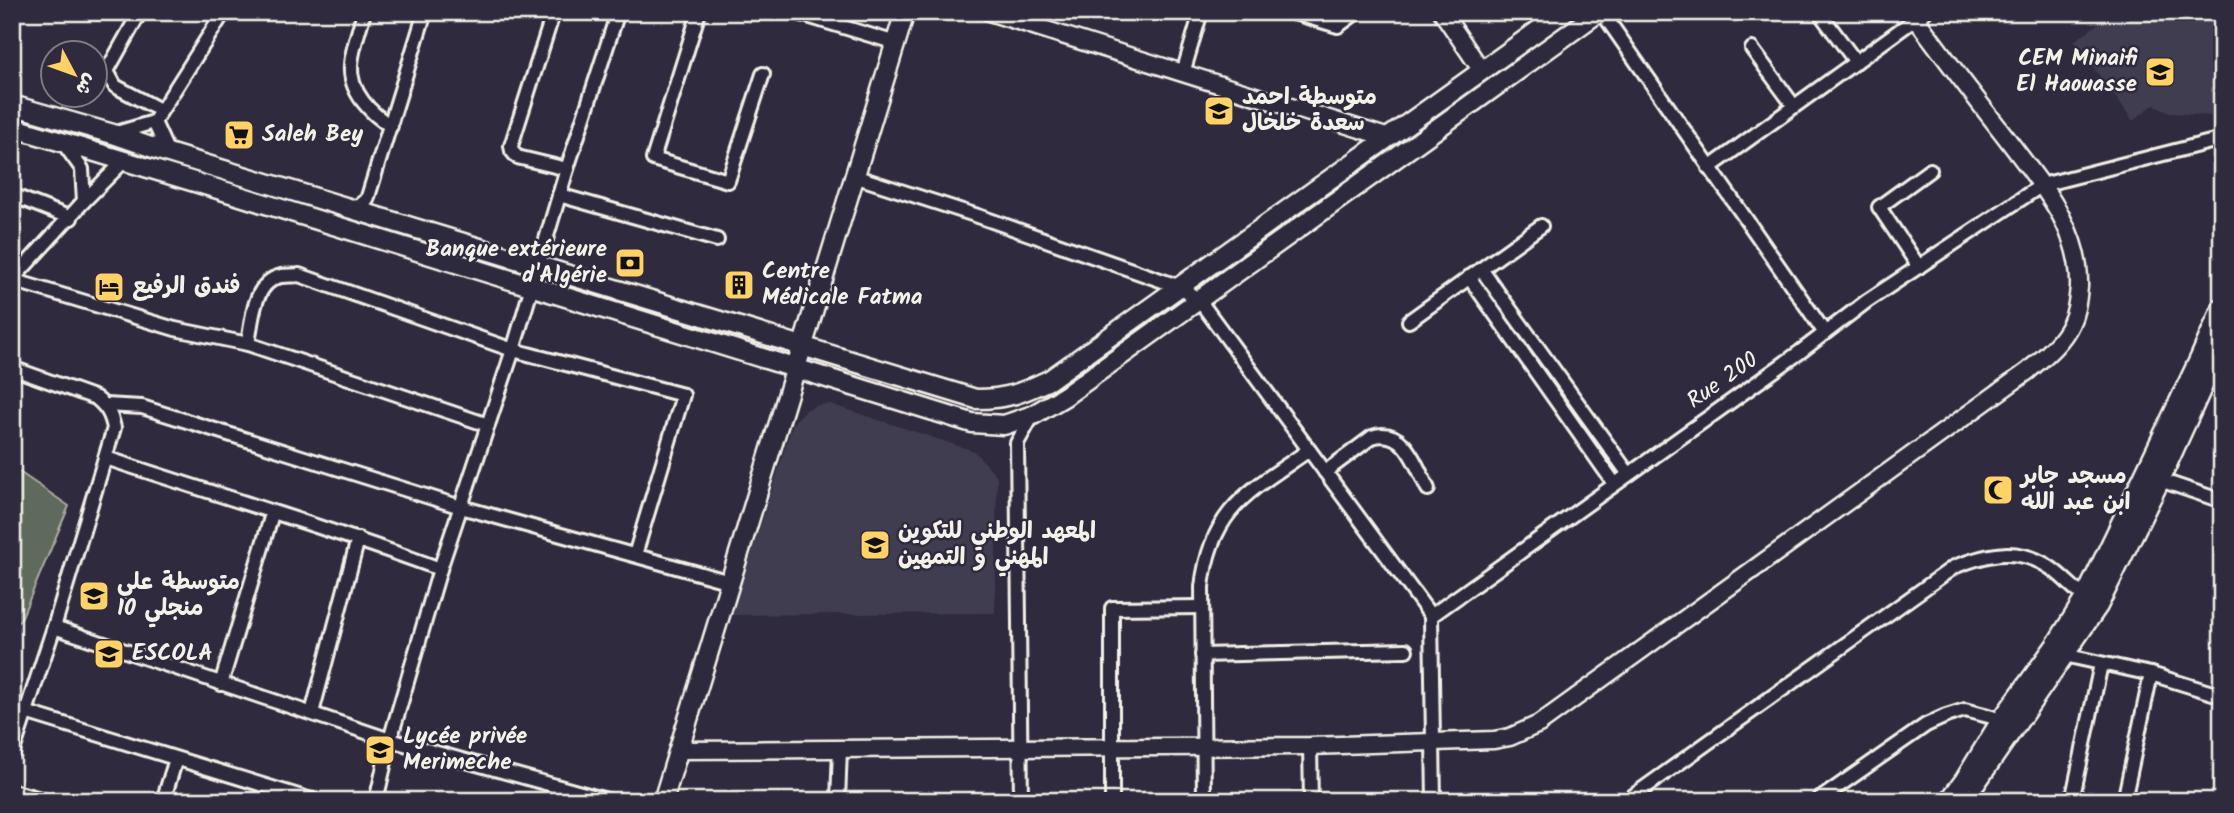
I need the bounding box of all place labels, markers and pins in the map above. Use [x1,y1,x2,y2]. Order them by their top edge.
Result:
place label: CEM Minaifi El Haouasse [2017,41,2138,103]
school or university icon: CEM Minaifi El Haouasse [2143,55,2177,89]
place label: متوسطة احمد سعدة خلخال [1242,80,1377,142]
school or university icon: متوسطة احمد سعدة خلخال [1202,94,1236,128]
place label: Saleh Bey [262,117,363,153]
supermarket icon: Saleh Bey [222,118,256,152]
place label: Banque extérieure d'Algérie [426,232,607,294]
bank icon: Banque extérieure d'Algérie [613,246,647,280]
place label: Centre Médicale Fatma [762,254,923,316]
building icon: Centre Médicale Fatma [722,268,756,302]
place label: فندق الرفيع [132,269,241,305]
hotel icon: فندق الرفيع [92,270,126,304]
place label: مسجد جابر ابن عبد الله [2019,459,2131,521]
mosque icon: مسجد جابر ابن عبد الله [1981,473,2015,507]
place label: المعهد الوطني للتكوين المهني و التمهين [898,514,1096,577]
school or university icon: المعهد الوطني للتكوين المهني و التمهين [858,528,892,562]
place label: متوسطة علي منجلي 10 [117,565,240,628]
school or university icon: متوسطة علي منجلي 10 [77,579,111,613]
place label: ESCOLA [132,636,213,672]
school or university icon: ESCOLA [92,637,126,671]
place label: Lycée privée Merimeche [403,719,527,781]
school or university icon: Lycée privée Merimeche [363,733,397,767]

